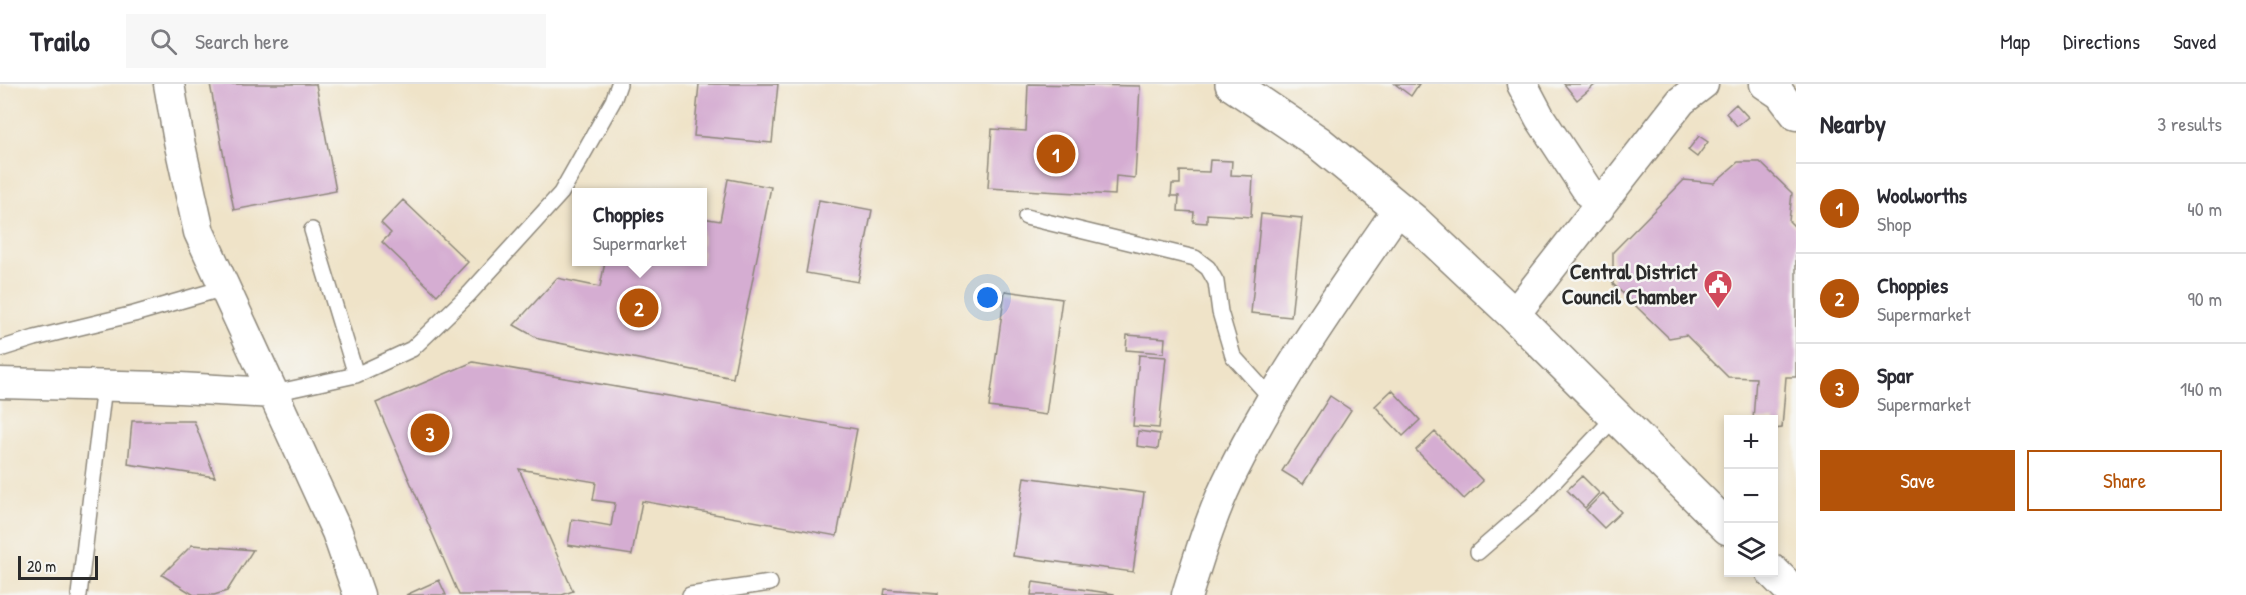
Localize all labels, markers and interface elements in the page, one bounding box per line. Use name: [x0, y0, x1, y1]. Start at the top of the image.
search box: [126, 14, 546, 68]
text: Trailo: [30, 22, 90, 60]
icon: search: [147, 25, 180, 58]
text: Search here: [195, 26, 289, 56]
text: Map: [2000, 27, 2030, 56]
text: Directions: [2063, 27, 2140, 56]
text: Saved: [2173, 27, 2216, 56]
text: Nearby: [1820, 106, 1886, 141]
text: 3 results: [2157, 110, 2222, 137]
pin: 1: [1036, 132, 1076, 176]
text: Woolworths: [1877, 180, 1967, 210]
popup: [572, 188, 707, 266]
text: 1: [1836, 195, 1843, 222]
text: 40 m: [2187, 195, 2222, 222]
text: Choppies: [593, 199, 664, 229]
text: Shop: [1877, 210, 1911, 237]
text: Supermarket: [593, 229, 686, 256]
place label: Central District Council Chamber: [1562, 256, 1698, 311]
public building icon: Central District Council Chamber: [1702, 268, 1734, 310]
text: Choppies: [1877, 270, 1948, 300]
your location: [973, 283, 1002, 312]
text: 2: [1835, 285, 1844, 312]
text: 90 m: [2188, 285, 2222, 312]
pin: 2: [620, 286, 658, 330]
text: Supermarket: [1877, 300, 1971, 327]
text: Spar: [1877, 360, 1914, 390]
text: 3: [1835, 375, 1844, 402]
text: 140 m: [2180, 375, 2222, 402]
text: Supermarket: [1877, 390, 1971, 417]
pin: 3: [410, 410, 450, 456]
map controls: [1724, 415, 1778, 577]
button: +: [1724, 415, 1778, 469]
button: Save: [1820, 450, 2015, 511]
button: Share: [2027, 450, 2222, 511]
button: −: [1724, 469, 1778, 523]
button: layers: [1724, 523, 1778, 577]
scale bar: [18, 553, 98, 580]
text: 20 m: [27, 555, 56, 577]

